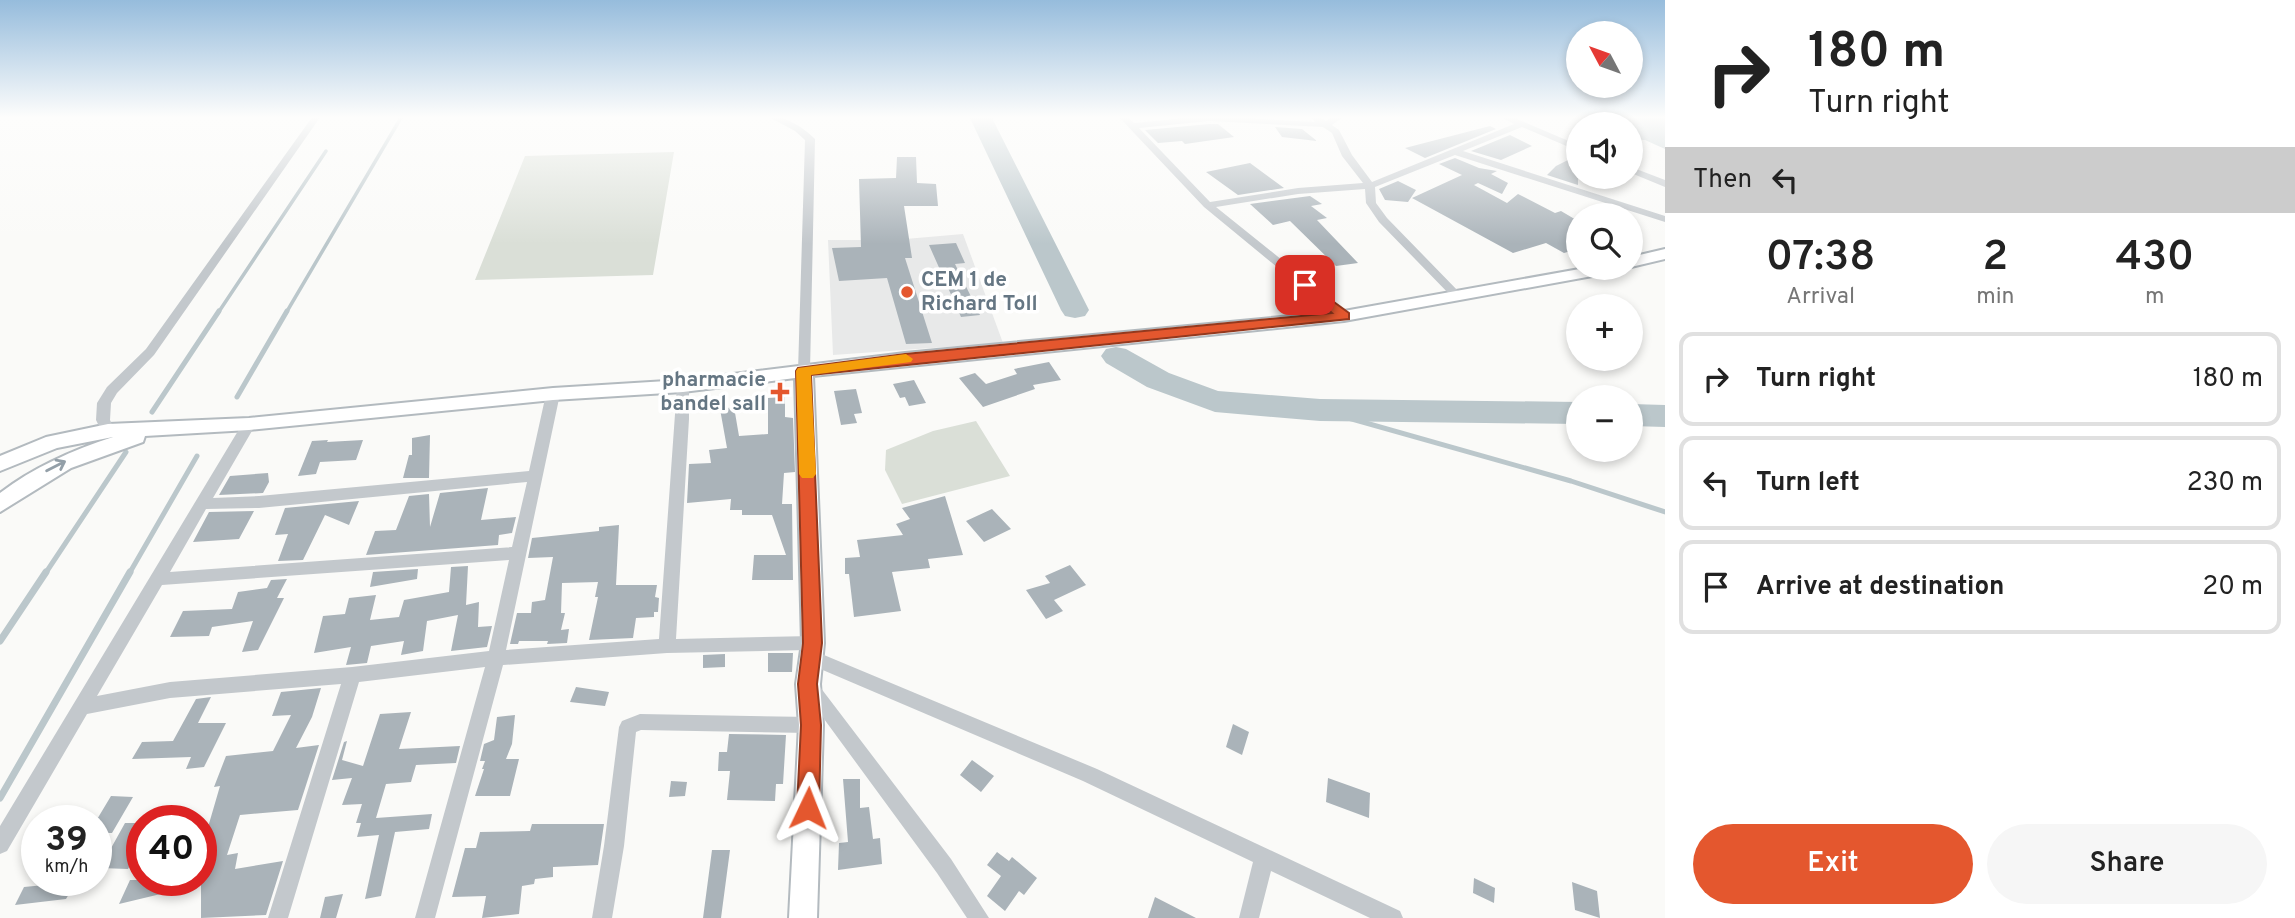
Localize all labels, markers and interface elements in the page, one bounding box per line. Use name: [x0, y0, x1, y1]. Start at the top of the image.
north arrow: [1566, 21, 1643, 98]
map controls: [1566, 21, 1643, 462]
text: 180 m: [1808, 23, 1945, 85]
icon: right: [1693, 28, 1784, 119]
text: Turn right: [1808, 84, 1950, 124]
button: sound: [1566, 112, 1643, 189]
icon: left: [1766, 161, 1804, 199]
text: Then: [1693, 164, 1752, 197]
button: search: [1566, 203, 1643, 280]
text: 07:38: [1766, 232, 1875, 285]
text: 2: [1983, 232, 2008, 285]
text: 430: [2115, 232, 2194, 285]
pin: [1275, 255, 1335, 315]
icon: arrive: [1286, 266, 1324, 304]
place label: CEM 1 de Richard Toll: [921, 267, 1038, 318]
text: Arrival: [1786, 283, 1855, 312]
text: min: [1976, 283, 2015, 312]
text: m: [2145, 283, 2164, 312]
marker: CEM 1 de Richard Toll: [899, 284, 915, 300]
button: +: [1566, 294, 1643, 371]
icon: right: [1697, 360, 1735, 398]
text: Turn right: [1756, 363, 1876, 396]
text: 180 m: [2193, 363, 2263, 396]
place label: pharmacie bandel sall: [660, 367, 766, 418]
marker: pharmacie bandel sall: [772, 384, 788, 400]
button: −: [1566, 385, 1643, 462]
one-way arrow: [45, 459, 66, 472]
icon: left: [1697, 464, 1735, 502]
text: Turn left: [1756, 467, 1860, 500]
text: 230 m: [2187, 467, 2263, 500]
icon: arrive: [1697, 568, 1735, 606]
text: Arrive at destination: [1756, 571, 2004, 604]
text: 20 m: [2202, 571, 2263, 604]
position arrow: [771, 771, 845, 845]
speed limit sign: 40: [126, 805, 217, 896]
text: 39: [45, 819, 88, 863]
button: Exit: [1693, 824, 1973, 904]
button: Share: [1987, 824, 2267, 904]
text: km/h: [45, 856, 88, 879]

